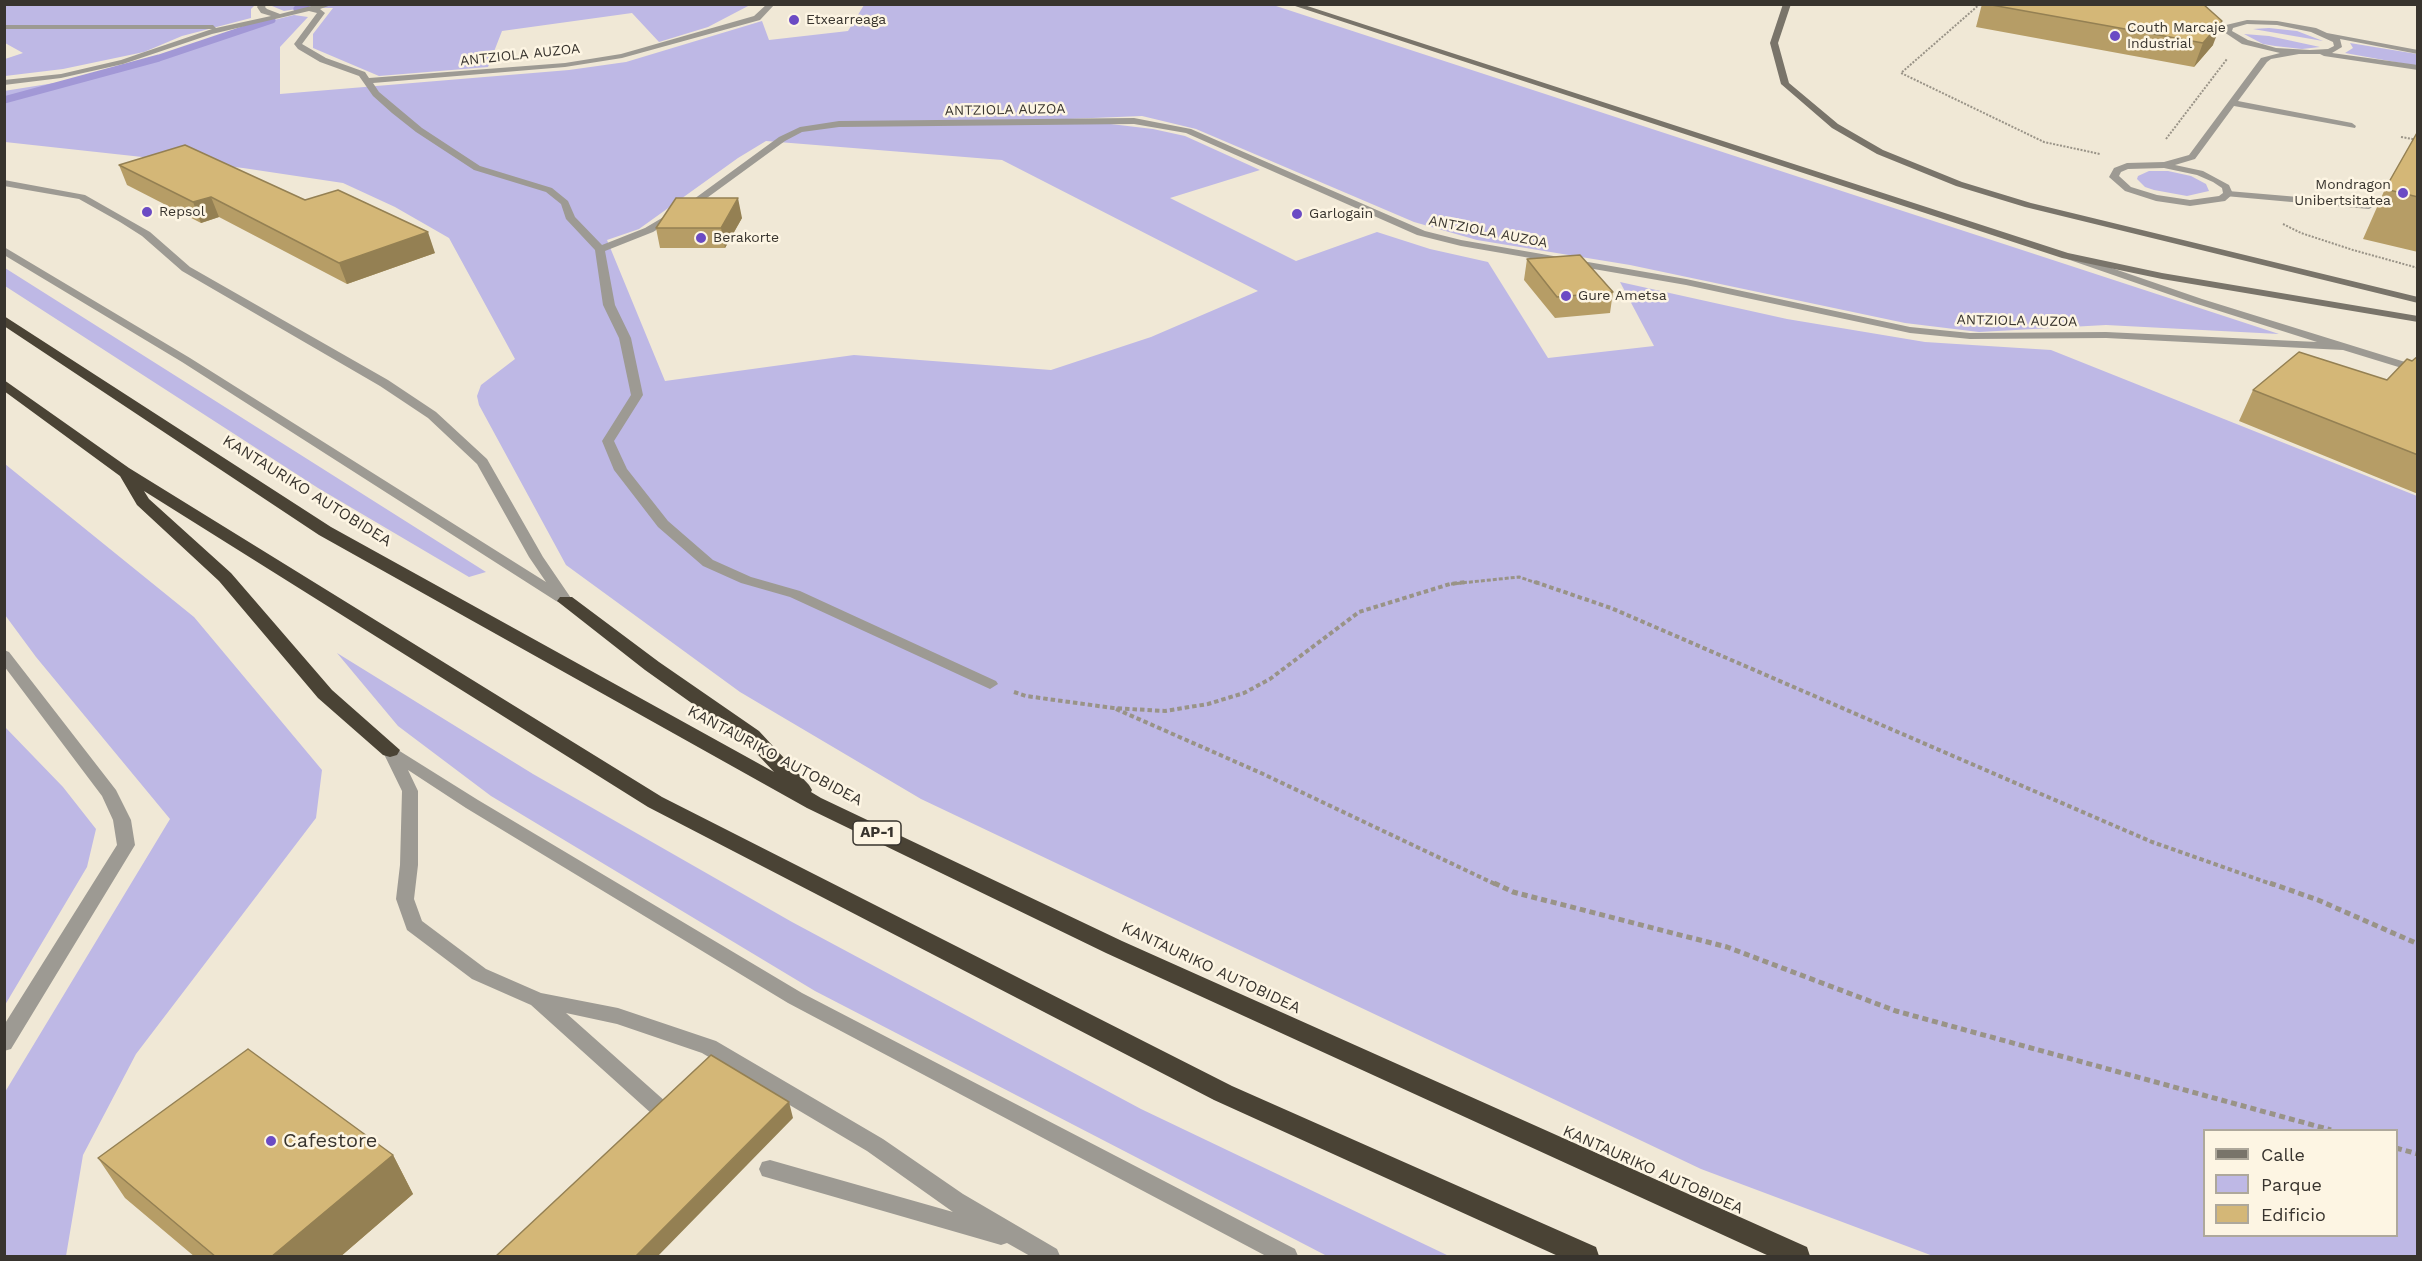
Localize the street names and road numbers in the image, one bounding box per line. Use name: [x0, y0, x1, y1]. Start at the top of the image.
street label: ANTZIOLA AUZOA: [459, 40, 581, 70]
street label: ANTZIOLA AUZOA: [945, 101, 1065, 119]
street label: ANTZIOLA AUZOA: [1427, 212, 1549, 252]
street label: ANTZIOLA AUZOA: [1957, 312, 2077, 330]
street label: KANTAURIKO AUTOBIDEA: [219, 431, 395, 551]
street label: KANTAURIKO AUTOBIDEA: [684, 702, 866, 810]
road number: AP-1: [853, 821, 901, 845]
street label: KANTAURIKO AUTOBIDEA: [1118, 918, 1304, 1018]
street label: KANTAURIKO AUTOBIDEA: [1560, 1121, 1746, 1219]

